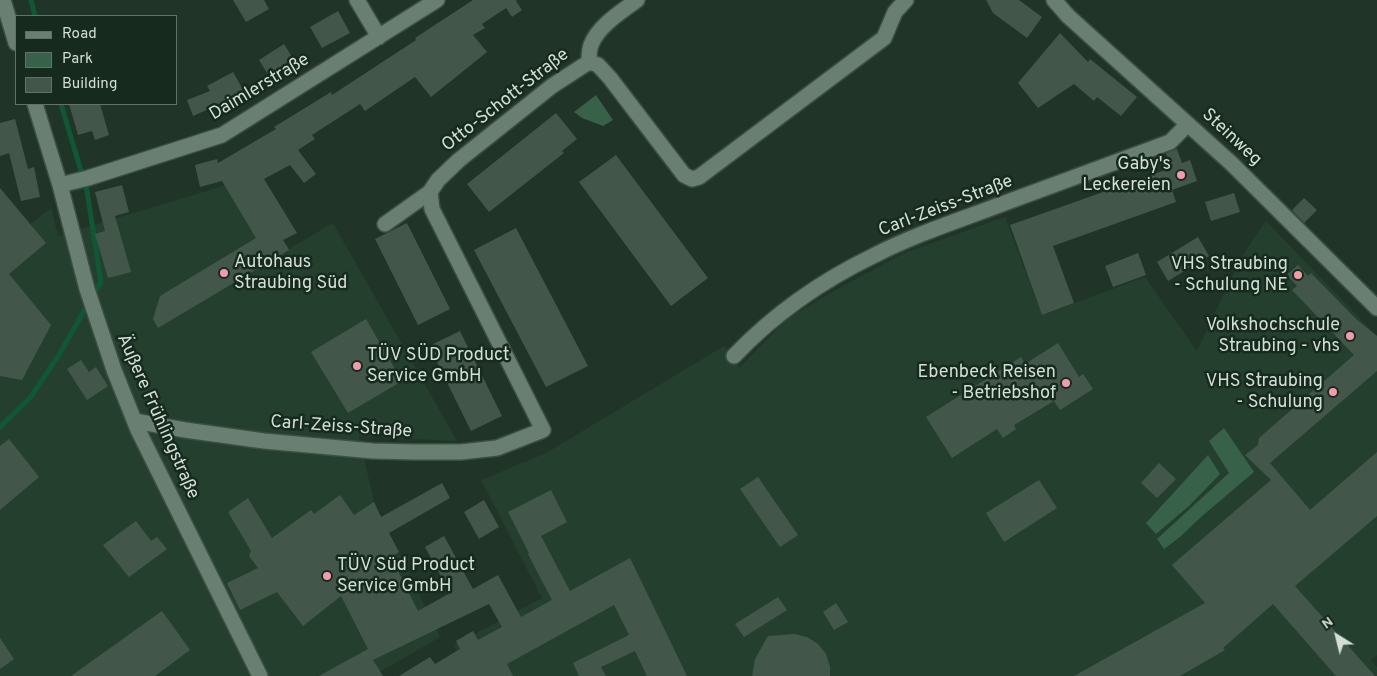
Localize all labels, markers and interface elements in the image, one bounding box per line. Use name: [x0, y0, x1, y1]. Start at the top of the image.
legend: [15, 15, 178, 105]
text: Road: [62, 25, 97, 44]
street label: Otto-Schott-Straße: [438, 45, 574, 157]
text: Park: [62, 50, 93, 69]
street label: Daimlerstraße: [206, 50, 314, 126]
text: Building: [62, 75, 117, 94]
street label: Steinweg: [1196, 105, 1266, 171]
place label: Gaby's Leckereien: [1082, 154, 1171, 196]
marker: Gaby's Leckereien: [1175, 169, 1187, 181]
street label: Carl-Zeiss-Straße: [876, 171, 1016, 243]
place label: Autohaus Straubing Süd: [234, 252, 347, 294]
place label: VHS Straubing - Schulung NE: [1171, 254, 1288, 296]
marker: Autohaus Straubing Süd: [218, 267, 230, 279]
marker: VHS Straubing - Schulung NE: [1292, 269, 1304, 281]
place label: Volkshochschule Straubing - vhs: [1206, 315, 1340, 358]
marker: Volkshochschule Straubing - vhs: [1344, 330, 1356, 342]
street label: Äußere Frühlingstraße: [111, 331, 203, 503]
place label: TÜV SÜD Product Service GmbH: [367, 345, 510, 388]
marker: TÜV SÜD Product Service GmbH: [351, 360, 363, 372]
place label: Ebenbeck Reisen - Betriebshof: [918, 362, 1056, 404]
place label: VHS Straubing - Schulung: [1206, 371, 1323, 414]
marker: Ebenbeck Reisen - Betriebshof: [1060, 377, 1072, 389]
marker: VHS Straubing - Schulung: [1327, 386, 1339, 398]
street label: Carl-Zeiss-Straße: [269, 412, 413, 444]
place label: TÜV Süd Product Service GmbH: [337, 555, 475, 598]
marker: TÜV Süd Product Service GmbH: [321, 570, 333, 582]
north arrow: [1312, 611, 1362, 661]
text: N: [1319, 614, 1337, 633]

